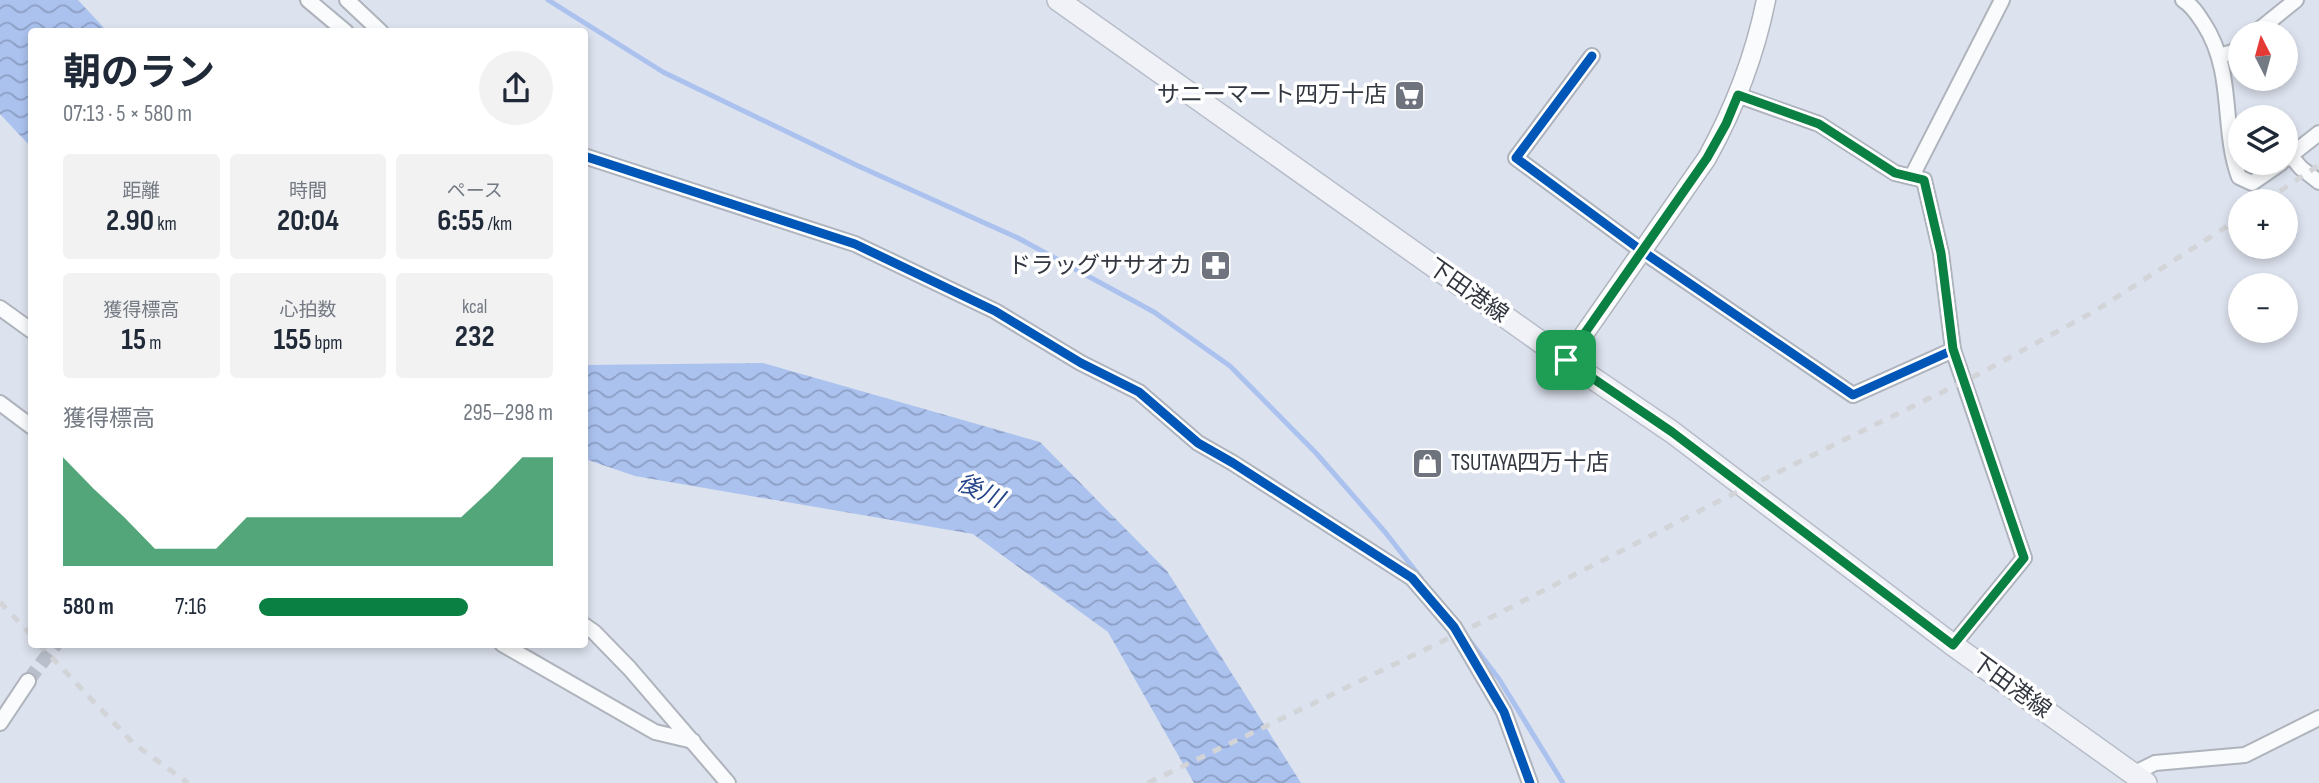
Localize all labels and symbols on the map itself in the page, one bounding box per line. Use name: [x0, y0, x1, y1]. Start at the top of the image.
north arrow: [2228, 21, 2298, 91]
supermarket icon: サニーマート四万十店: [1393, 78, 1427, 112]
place label: サニーマート四万十店: [1157, 81, 1387, 109]
pharmacy icon: ドラッグササオカ: [1198, 249, 1232, 283]
place label: ドラッグササオカ: [1008, 252, 1192, 280]
street label: 下田港線: [1422, 253, 1514, 329]
pin: [1536, 330, 1596, 390]
shop icon: TSUTAYA四万十店: [1411, 446, 1445, 480]
place label: TSUTAYA四万十店: [1451, 449, 1609, 477]
water label: 後川: [952, 468, 1011, 516]
street label: 下田港線: [1966, 648, 2056, 724]

